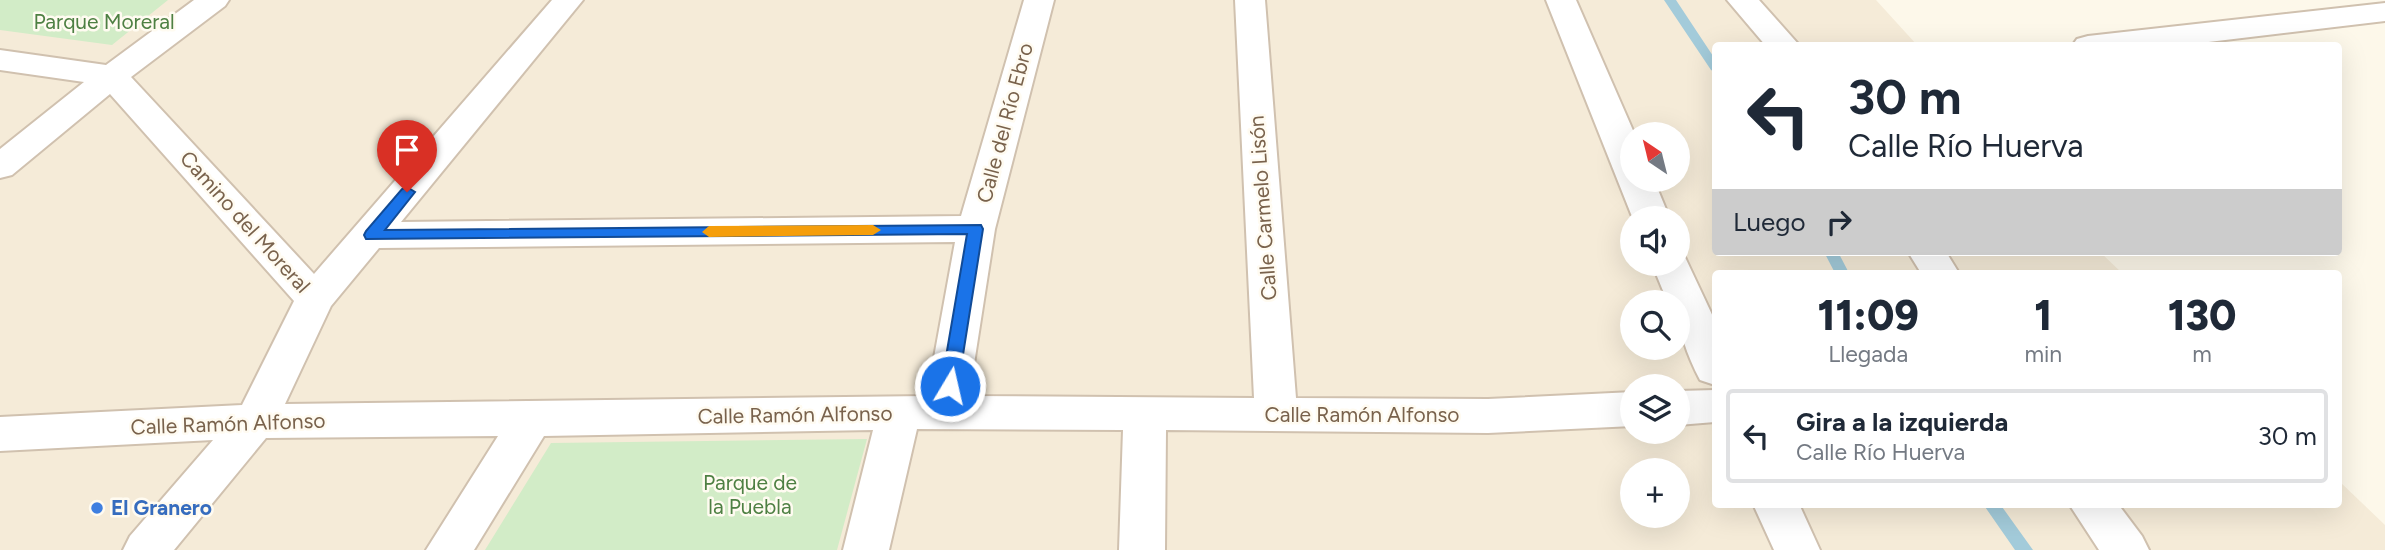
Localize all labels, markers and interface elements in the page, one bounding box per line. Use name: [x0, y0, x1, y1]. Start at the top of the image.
park label: Parque Moreral: [33, 9, 175, 34]
street label: Calle del Río Ebro: [971, 40, 1038, 206]
text: 30 m: [1848, 67, 1961, 126]
icon: left: [1733, 70, 1824, 161]
street label: Calle Carmelo Lisón: [1244, 115, 1281, 301]
pin: [377, 120, 437, 192]
north arrow: [1620, 122, 1690, 192]
map controls: [1620, 122, 1690, 528]
text: Calle Río Huerva: [1848, 127, 2084, 165]
icon: arrive: [388, 131, 426, 169]
street label: Camino del Moreral: [175, 146, 316, 298]
icon: right: [1820, 203, 1858, 241]
button: sound: [1620, 206, 1690, 276]
text: Luego: [1733, 206, 1806, 238]
button: search: [1620, 290, 1690, 360]
text: 11:09: [1818, 290, 1919, 341]
text: 1: [2034, 290, 2052, 341]
text: 130: [2168, 290, 2236, 341]
text: Llegada: [1828, 340, 1908, 368]
text: min: [2024, 340, 2062, 368]
text: m: [2192, 340, 2212, 368]
position arrow: [913, 349, 987, 423]
button: layers: [1620, 374, 1690, 444]
street label: Calle Ramón Alfonso: [697, 400, 893, 429]
street label: Calle Ramón Alfonso: [1265, 402, 1459, 427]
text: Gira a la izquierda: [1796, 406, 2008, 438]
street label: Calle Ramón Alfonso: [130, 408, 326, 439]
icon: left: [1737, 417, 1775, 455]
text: 30 m: [2258, 420, 2317, 452]
text: Calle Río Huerva: [1796, 438, 1965, 466]
button: +: [1620, 458, 1690, 528]
park label: Parque de la Puebla: [703, 470, 797, 519]
place label: El Granero: [111, 495, 212, 520]
marker: El Granero: [89, 500, 105, 516]

